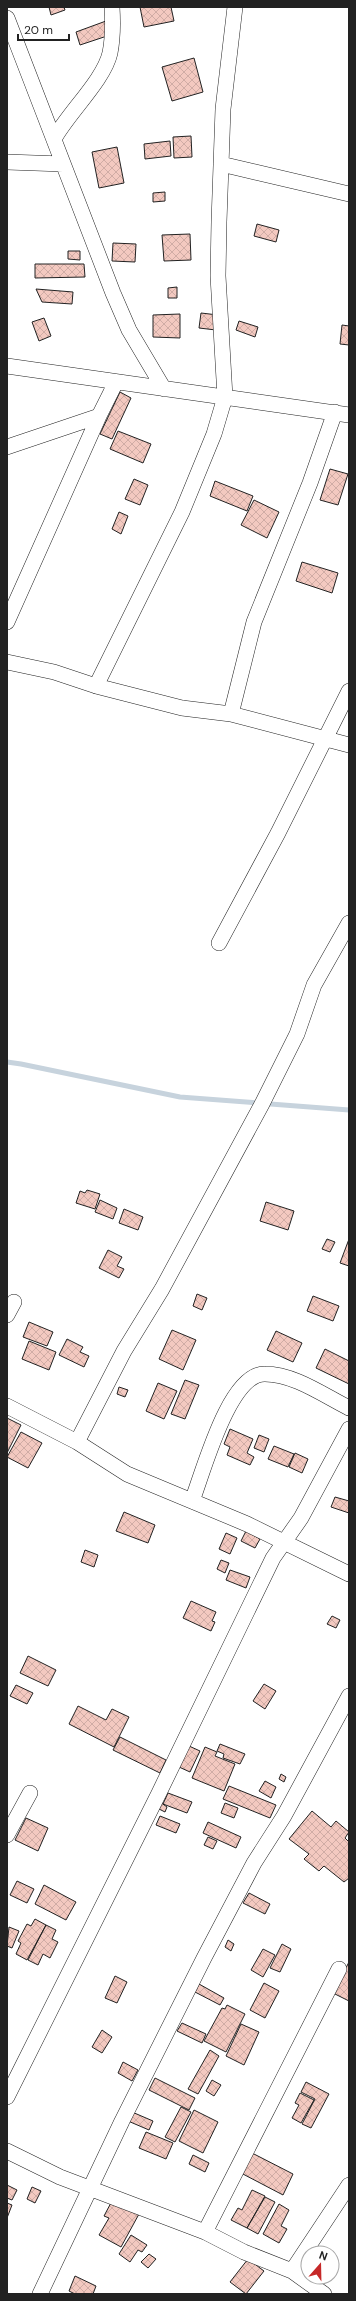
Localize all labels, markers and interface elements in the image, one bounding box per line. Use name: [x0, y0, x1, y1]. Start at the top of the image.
scale bar: [18, 16, 69, 42]
text: 20 m: [24, 22, 53, 38]
north arrow: [300, 2245, 340, 2285]
text: N: [317, 2248, 330, 2264]

